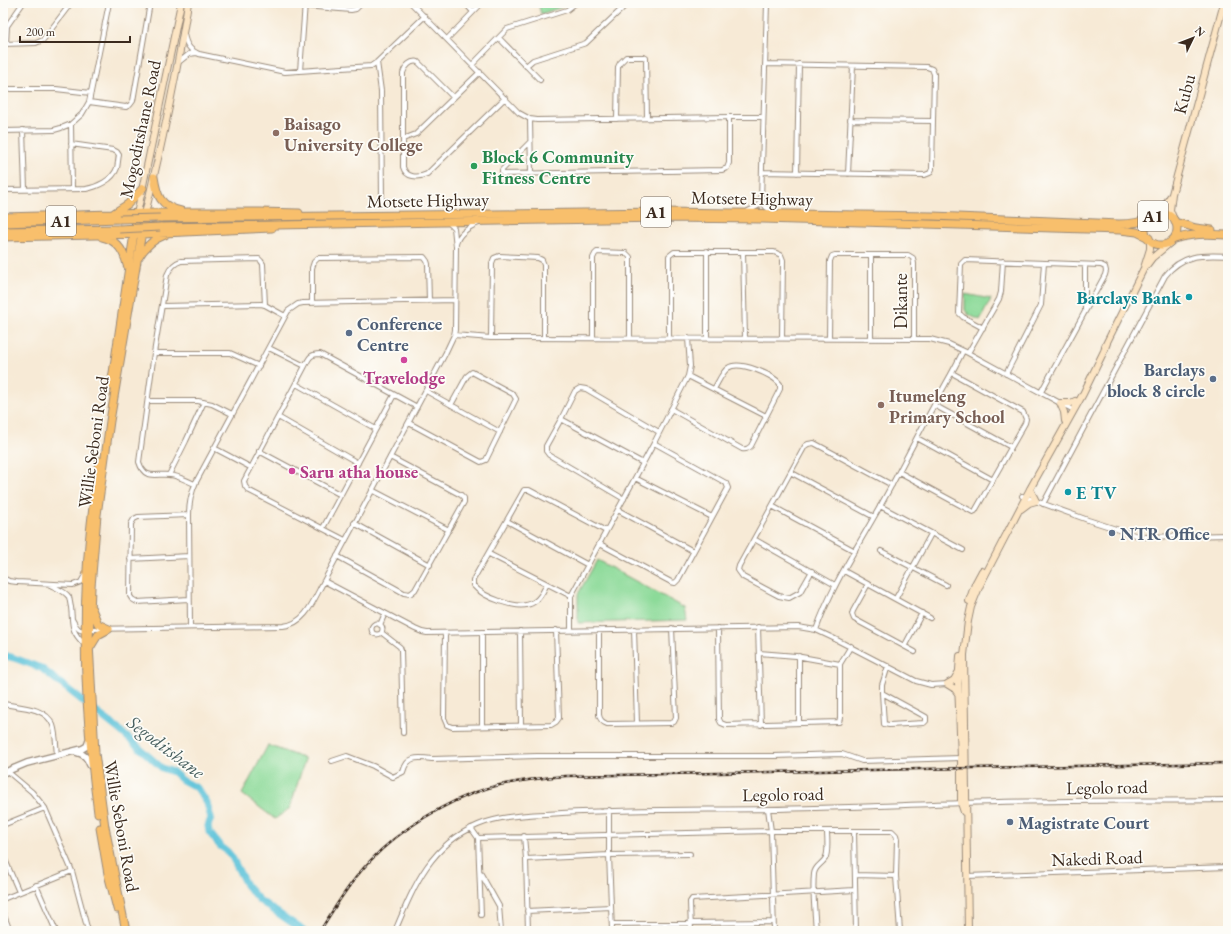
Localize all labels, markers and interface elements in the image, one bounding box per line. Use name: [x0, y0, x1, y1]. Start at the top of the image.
scale bar: [20, 18, 130, 44]
north arrow: [1173, 18, 1213, 58]
text: N: [1192, 23, 1209, 39]
text: 200 m: [26, 24, 56, 40]
street label: Mogoditshane Road: [114, 57, 166, 200]
street label: Kubu: [1168, 71, 1200, 117]
place label: Baisago University College: [284, 112, 423, 156]
marker: Baisago University College: [271, 128, 281, 138]
place label: Block 6 Community Fitness Centre: [482, 145, 634, 189]
marker: Block 6 Community Fitness Centre: [469, 161, 479, 171]
street label: Motsete Highway: [691, 185, 813, 211]
street label: Motsete Highway: [367, 187, 489, 213]
road number: A1: [641, 197, 671, 227]
road number: A1: [1138, 201, 1168, 231]
road number: A1: [46, 206, 76, 236]
street label: Dikante: [889, 273, 912, 329]
place label: Barclays Bank: [1076, 286, 1182, 309]
marker: Barclays Bank: [1184, 292, 1194, 302]
place label: Conference Centre: [357, 312, 443, 356]
marker: Conference Centre: [344, 328, 354, 338]
marker: Travelodge: [399, 355, 409, 365]
place label: Barclays block 8 circle: [1107, 358, 1205, 402]
place label: Travelodge: [363, 366, 446, 389]
street label: Willie Seboni Road: [72, 374, 114, 509]
marker: Barclays block 8 circle: [1208, 374, 1218, 384]
place label: Itumeleng Primary School: [889, 384, 1005, 428]
marker: Itumeleng Primary School: [876, 400, 886, 410]
place label: Saru atha house: [300, 460, 419, 483]
marker: Saru atha house: [287, 466, 297, 476]
place label: E TV: [1076, 481, 1117, 504]
marker: E TV: [1063, 487, 1073, 497]
place label: NTR Office: [1120, 522, 1210, 545]
marker: NTR Office: [1107, 528, 1117, 538]
water label: Segoditshane: [121, 709, 210, 785]
street label: Willie Seboni Road: [99, 759, 145, 894]
street label: Legolo road: [1066, 775, 1149, 799]
street label: Legolo road: [742, 782, 825, 806]
place label: Magistrate Court: [1018, 811, 1150, 834]
marker: Magistrate Court: [1005, 817, 1015, 827]
street label: Nakedi Road: [1051, 845, 1144, 871]

